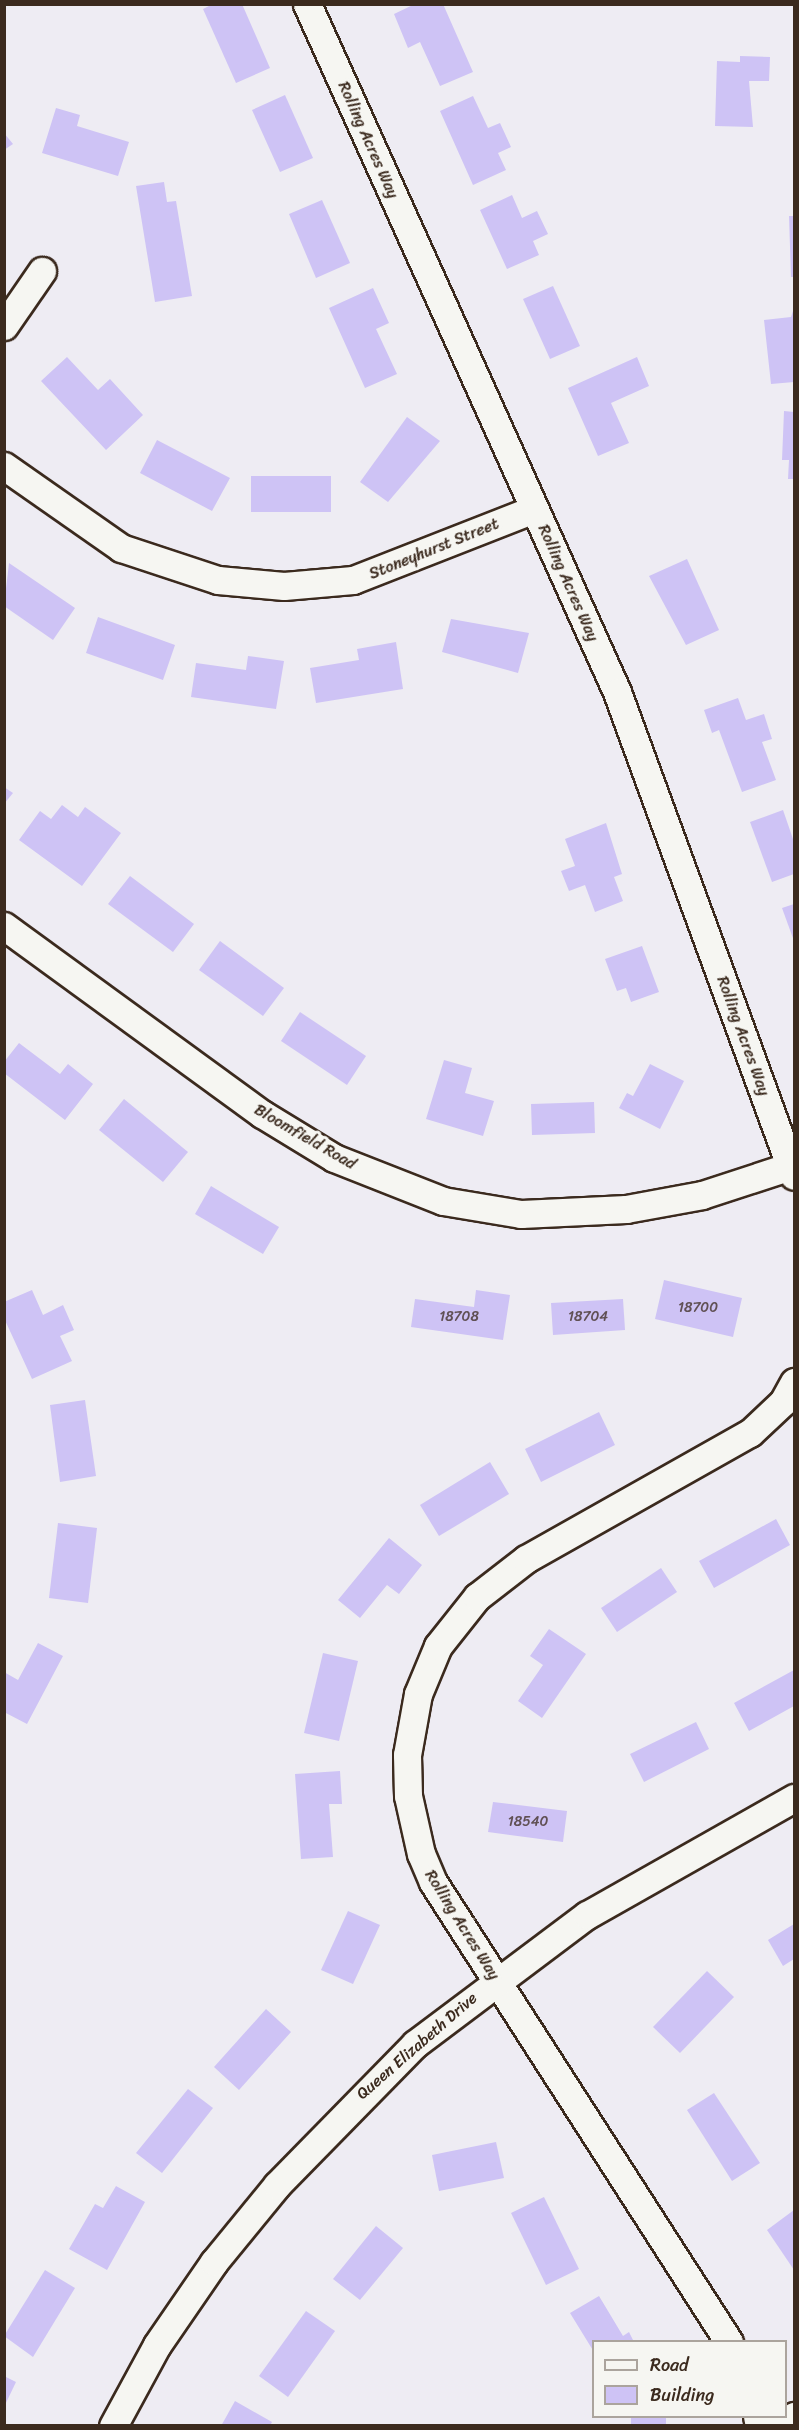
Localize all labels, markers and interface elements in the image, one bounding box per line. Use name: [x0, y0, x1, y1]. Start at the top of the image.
street label: Rolling Acres Way: [334, 79, 402, 201]
street label: Stoneyhurst Street: [366, 514, 502, 584]
street label: Rolling Acres Way: [534, 522, 602, 644]
street label: Rolling Acres Way: [713, 974, 773, 1098]
street label: Bloomfield Road: [251, 1100, 359, 1174]
house number: 18700: [678, 1300, 718, 1316]
house number: 18708: [439, 1309, 479, 1325]
house number: 18704: [568, 1309, 608, 1325]
house number: 18540: [508, 1814, 548, 1830]
street label: Rolling Acres Way: [421, 1867, 503, 1983]
street label: Queen Elizabeth Drive: [353, 1989, 481, 2103]
legend: [592, 2340, 787, 2418]
text: Road: [650, 2349, 689, 2381]
text: Building: [650, 2379, 714, 2411]

